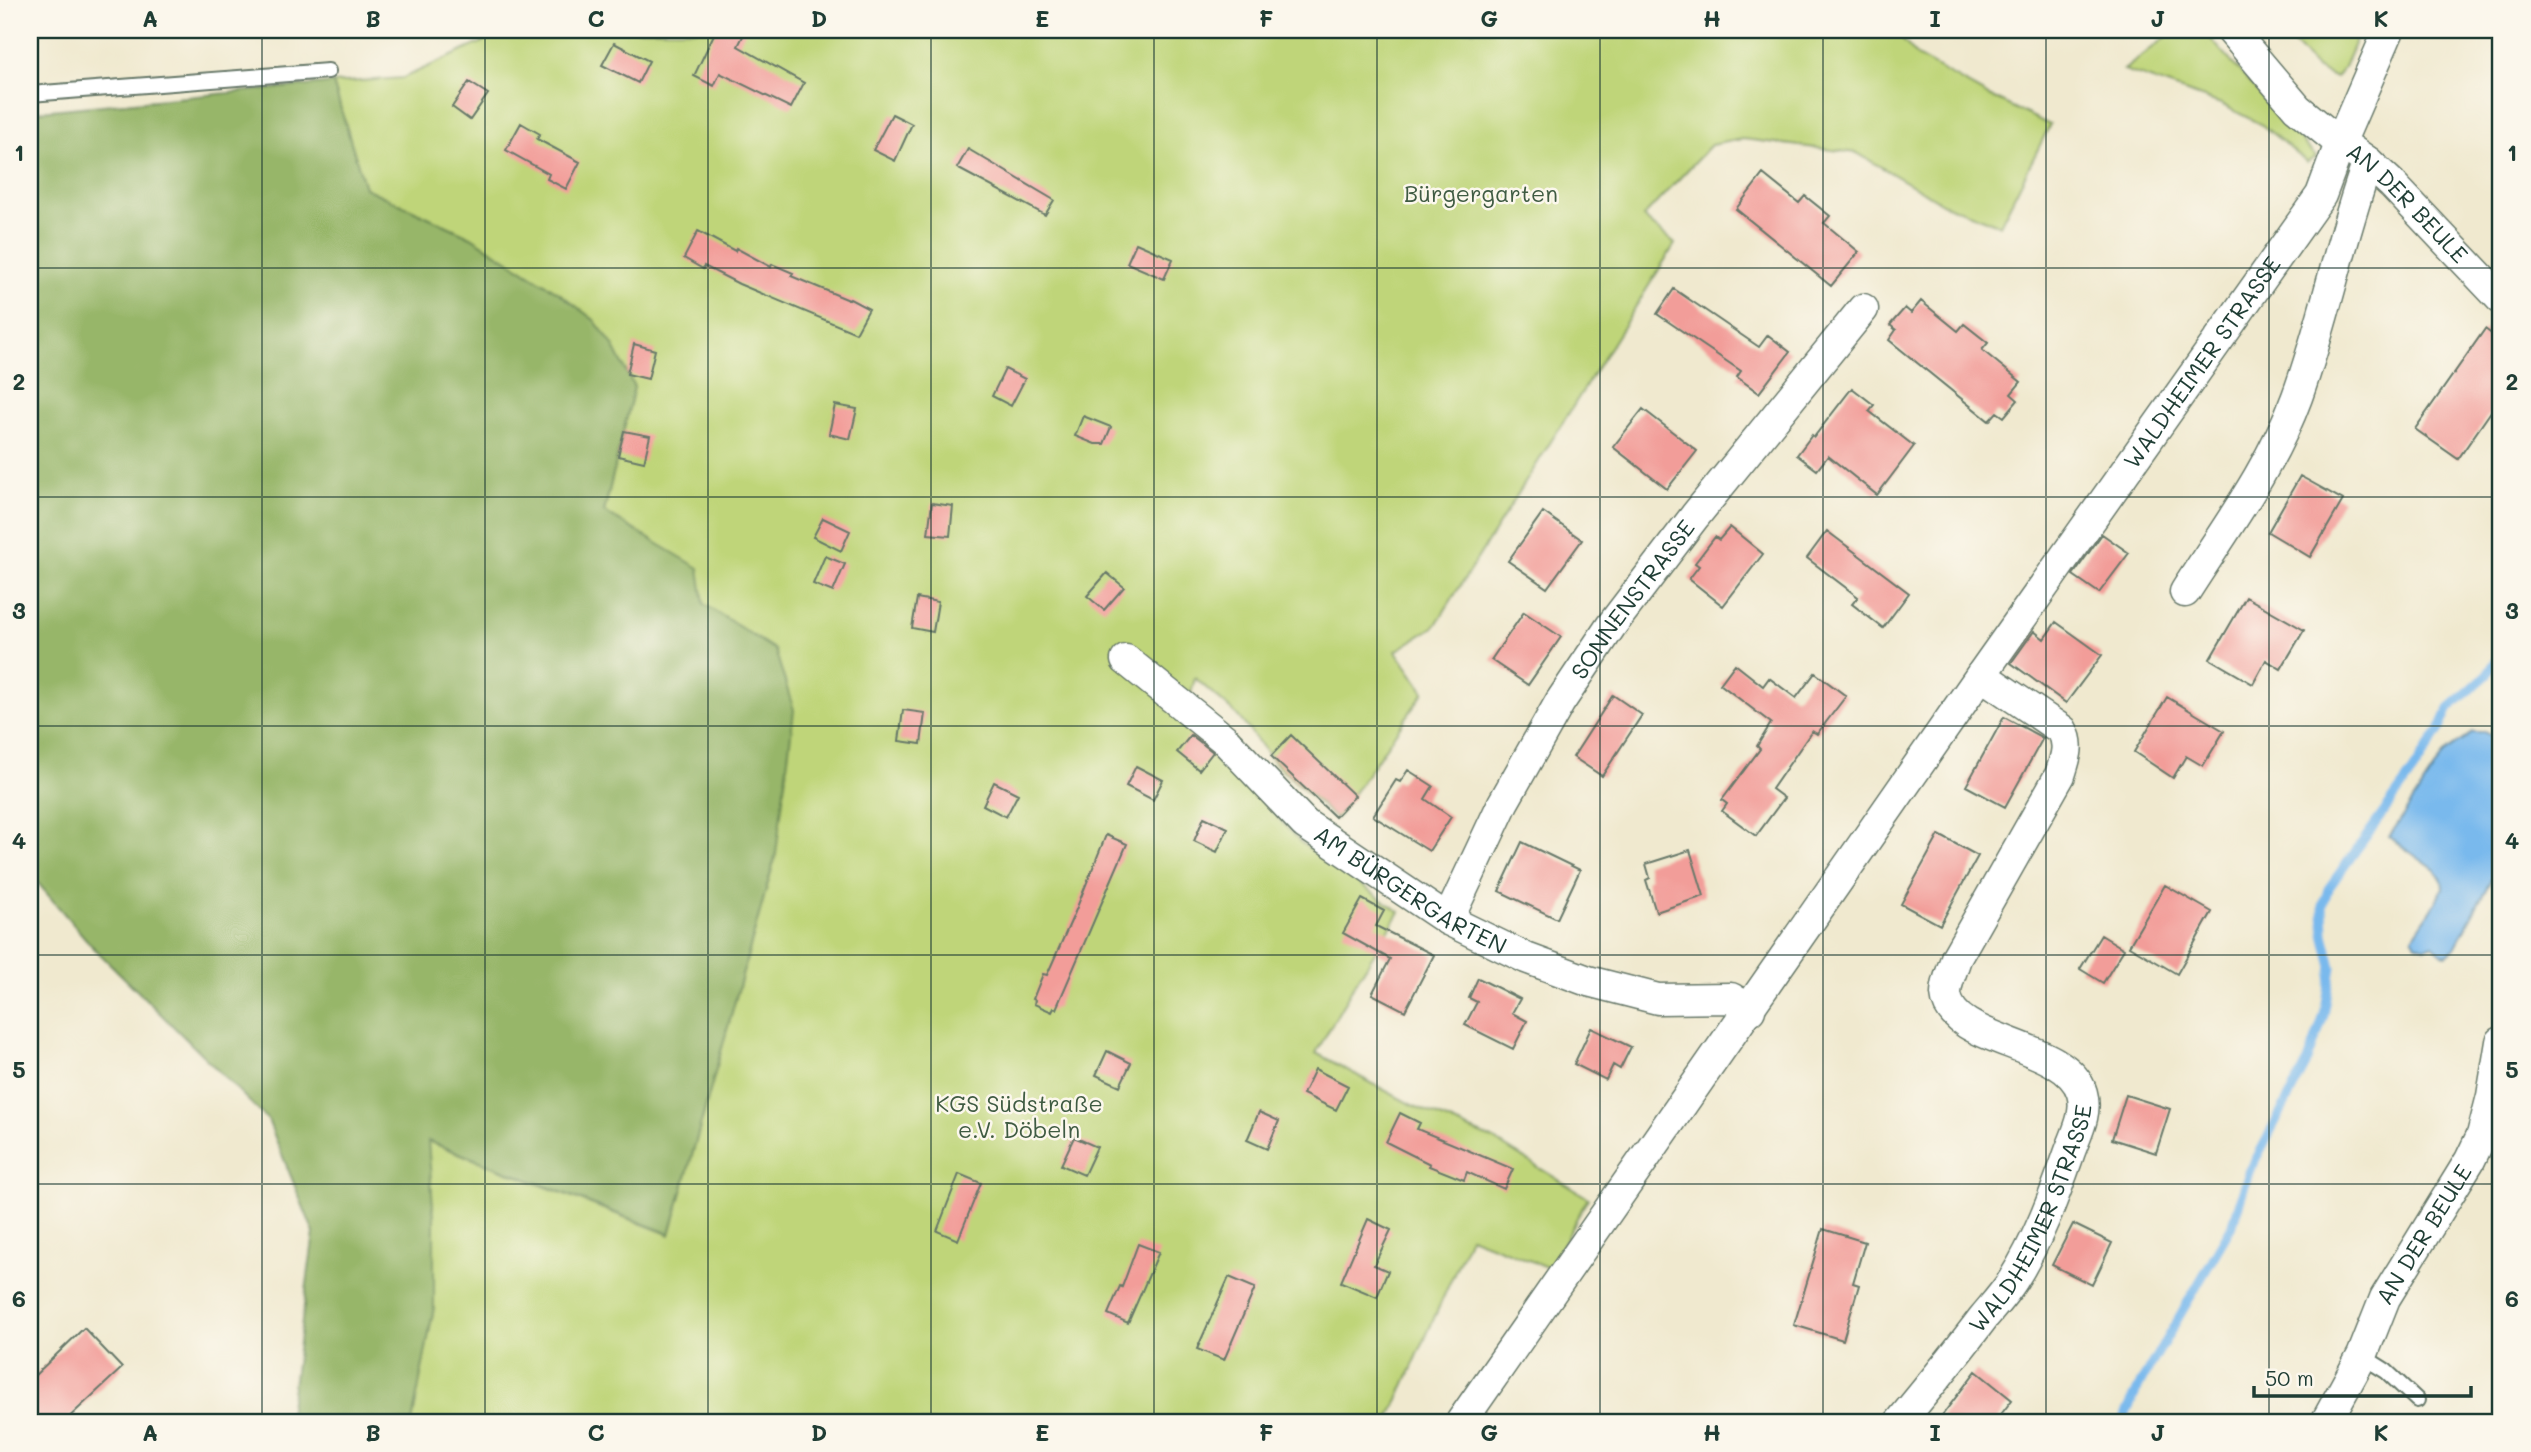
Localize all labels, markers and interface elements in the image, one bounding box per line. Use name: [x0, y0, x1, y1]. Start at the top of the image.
text: A: [142, 3, 158, 33]
text: B: [365, 3, 381, 33]
text: C: [587, 3, 605, 33]
text: D: [811, 3, 827, 33]
text: E: [1035, 3, 1049, 33]
text: F: [1259, 3, 1273, 33]
text: G: [1480, 3, 1498, 33]
text: H: [1703, 3, 1721, 33]
text: I: [1929, 3, 1941, 33]
text: J: [2150, 3, 2166, 33]
text: K: [2373, 3, 2389, 33]
street label: AN DER BEULE: [2341, 136, 2475, 269]
text: 1: [14, 137, 24, 167]
text: 1: [2507, 137, 2517, 167]
park label: Bürgergarten: [1404, 178, 1558, 208]
street label: WALDHEIMER STRASSE: [2116, 250, 2287, 474]
text: 2: [13, 366, 25, 396]
text: 2: [2506, 366, 2518, 396]
street label: SONNENSTRASSE: [1564, 513, 1701, 685]
text: 3: [12, 595, 26, 625]
text: 3: [2505, 595, 2519, 625]
street label: AM BÜRGERGARTEN: [1309, 818, 1512, 960]
text: 4: [12, 825, 26, 855]
text: 4: [2505, 825, 2519, 855]
text: 5: [12, 1054, 26, 1084]
text: 5: [2505, 1054, 2519, 1084]
park label: KGS Südstraße e.V. Döbeln: [935, 1088, 1103, 1144]
street label: WALDHEIMER STRASSE: [1961, 1103, 2098, 1338]
street label: AN DER BEULE: [2369, 1158, 2478, 1310]
text: 6: [12, 1283, 26, 1313]
text: 6: [2505, 1283, 2519, 1313]
scale bar: [2254, 1354, 2472, 1398]
text: 50 m: [2265, 1364, 2314, 1391]
text: A: [142, 1417, 158, 1447]
text: B: [365, 1417, 381, 1447]
text: C: [587, 1417, 605, 1447]
text: D: [811, 1417, 827, 1447]
text: E: [1035, 1417, 1049, 1447]
text: F: [1259, 1417, 1273, 1447]
text: G: [1480, 1417, 1498, 1447]
text: H: [1703, 1417, 1721, 1447]
text: I: [1929, 1417, 1941, 1447]
text: J: [2150, 1417, 2166, 1447]
text: K: [2373, 1417, 2389, 1447]

